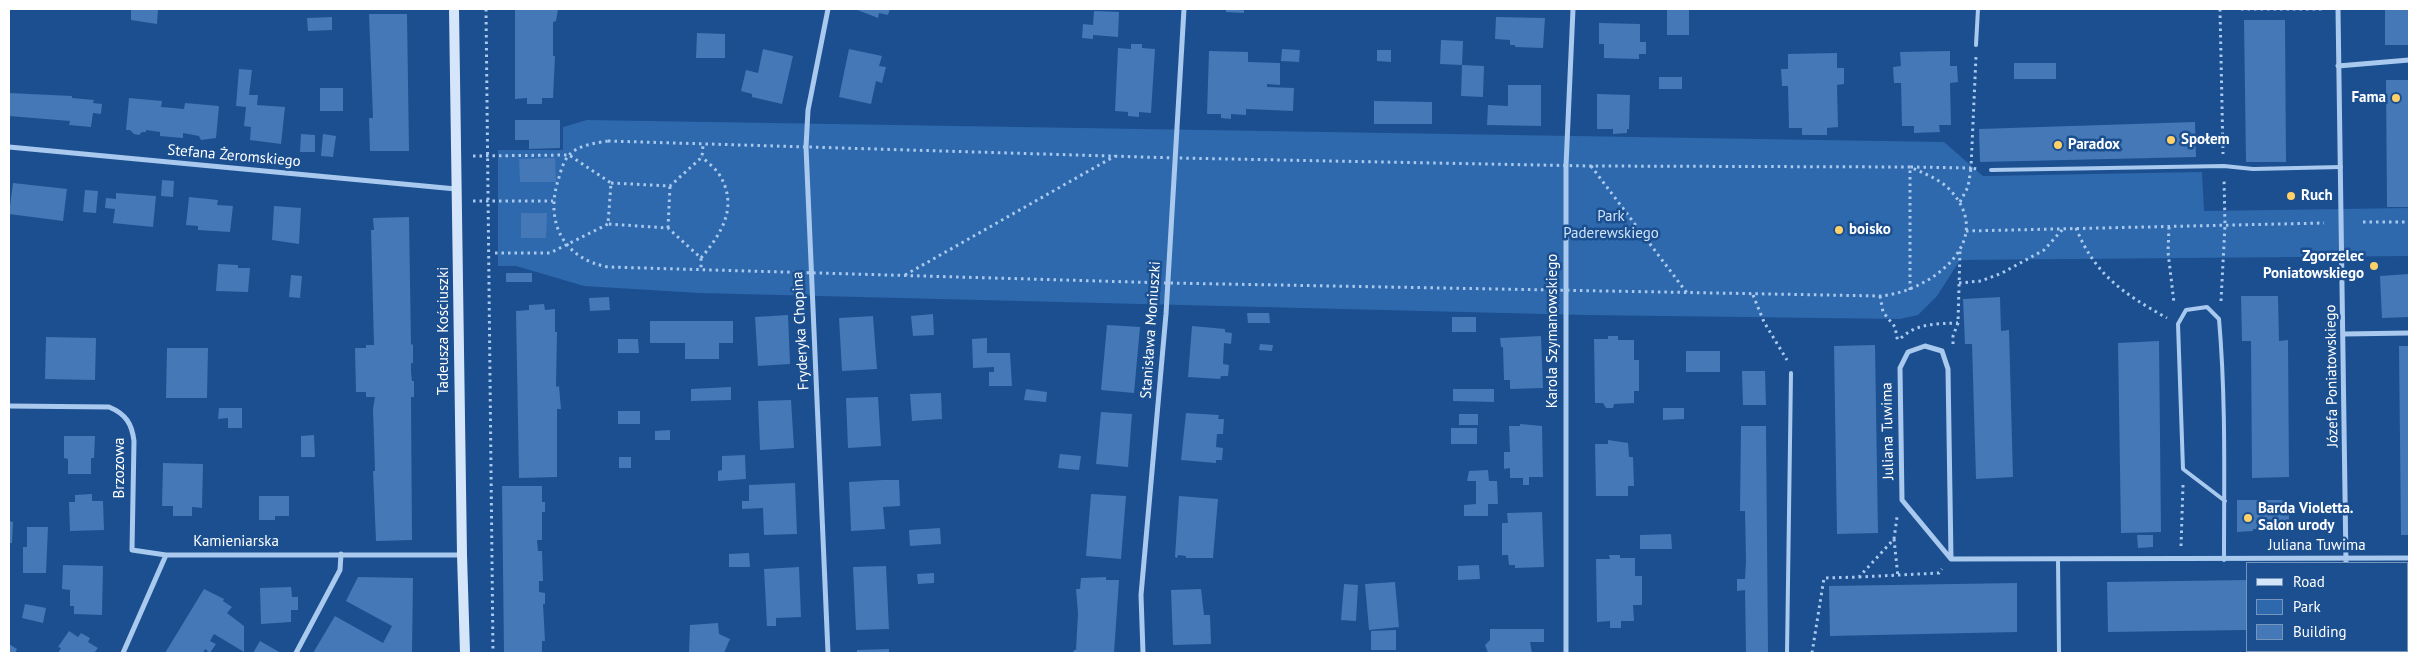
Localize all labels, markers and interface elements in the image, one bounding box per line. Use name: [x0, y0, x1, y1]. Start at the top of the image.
place label: Fama: [2351, 89, 2386, 107]
marker: Fama: [2390, 92, 2402, 104]
place label: Społem: [2181, 131, 2230, 149]
marker: Społem: [2165, 134, 2177, 146]
place label: Paradox: [2068, 136, 2120, 154]
marker: Paradox: [2052, 139, 2064, 151]
street label: Stefana Żeromskiego: [167, 141, 301, 171]
place label: Ruch: [2301, 187, 2333, 205]
marker: Ruch: [2285, 190, 2297, 202]
park label: Park Paderewskiego: [1563, 208, 1659, 243]
place label: boisko: [1849, 221, 1891, 239]
marker: boisko: [1833, 224, 1845, 236]
place label: Zgorzelec Poniatowskiego: [2263, 248, 2364, 283]
street label: Karola Szymanowskiego: [1544, 254, 1562, 408]
marker: Zgorzelec Poniatowskiego: [2368, 260, 2380, 272]
street label: Stanisława Moniuszki: [1137, 261, 1165, 399]
street label: Tadeusza Kościuszki: [435, 267, 453, 395]
street label: Fryderyka Chopina: [789, 271, 813, 391]
street label: Józefa Poniatowskiego: [2322, 304, 2342, 448]
street label: Juliana Tuwima: [1878, 382, 1898, 480]
street label: Brzozowa: [111, 438, 129, 498]
place label: Barda Violetta. Salon urody: [2258, 500, 2354, 535]
marker: Barda Violetta. Salon urody: [2242, 512, 2254, 524]
street label: Kamieniarska: [193, 533, 279, 551]
street label: Juliana Tuwima: [2268, 537, 2366, 555]
legend: [2246, 562, 2408, 652]
text: Road: [2293, 572, 2325, 591]
text: Park: [2293, 597, 2321, 616]
text: Building: [2293, 622, 2347, 641]

